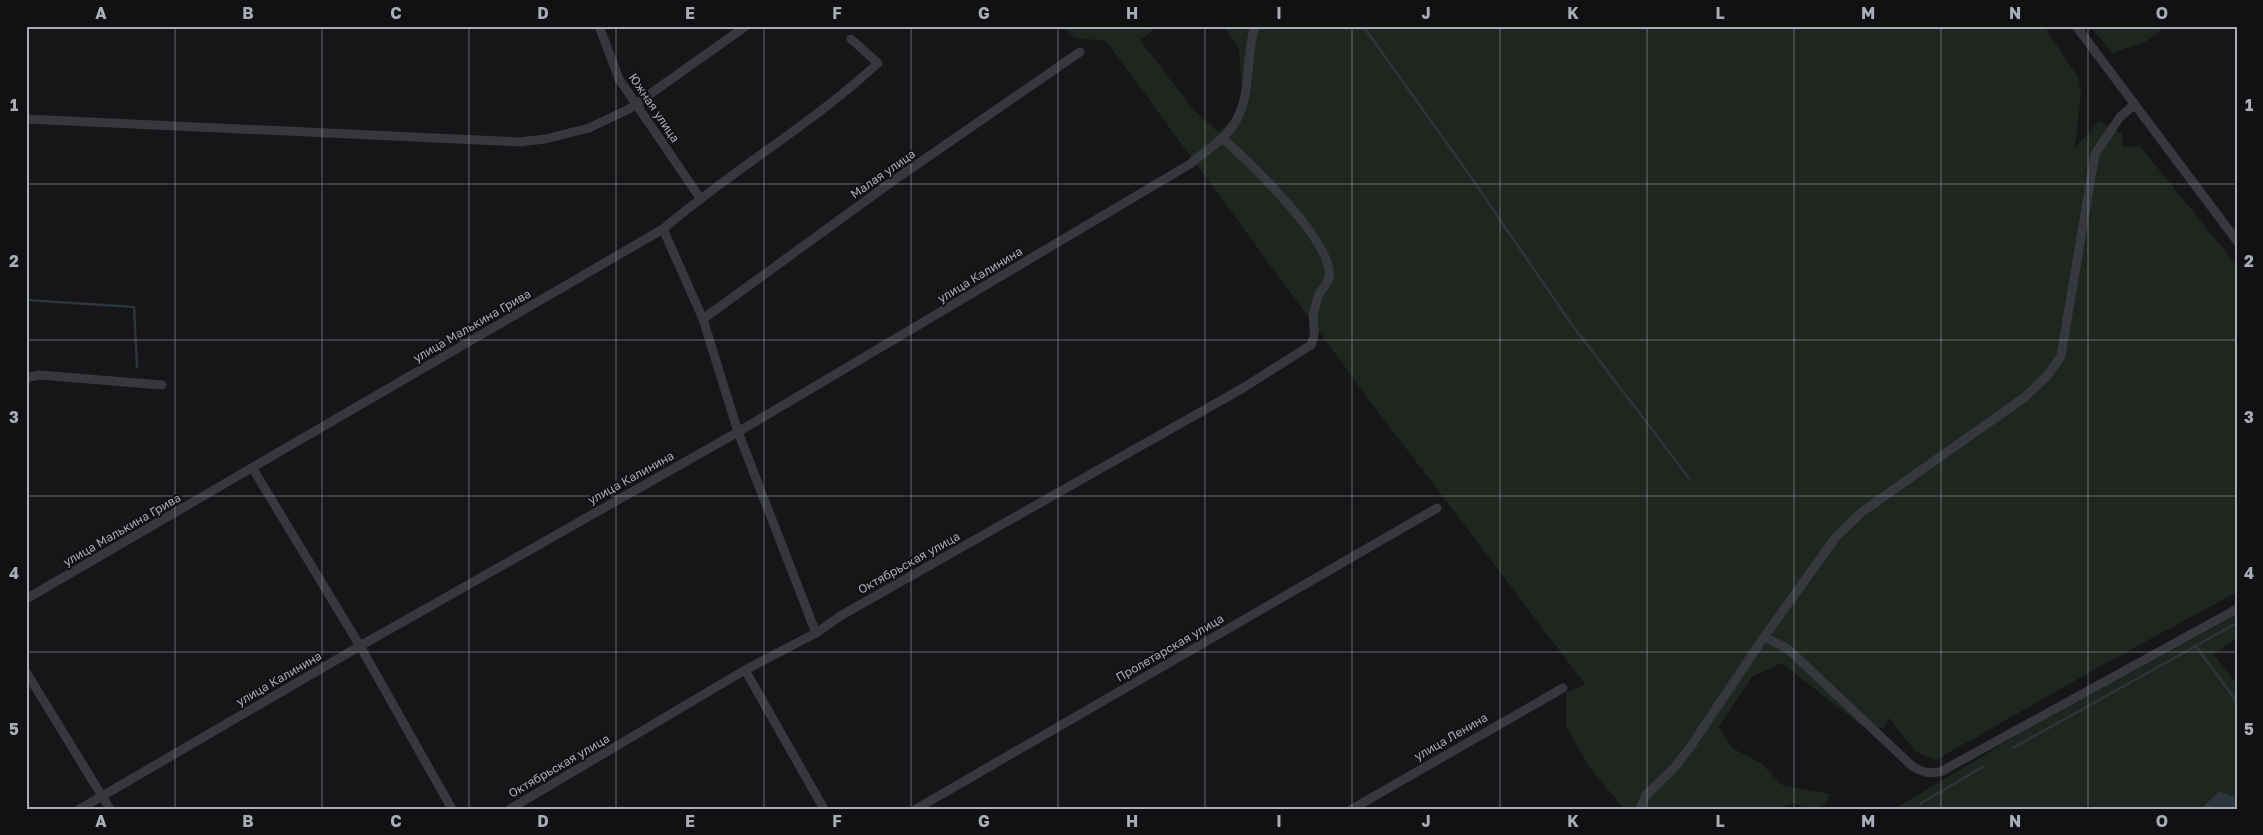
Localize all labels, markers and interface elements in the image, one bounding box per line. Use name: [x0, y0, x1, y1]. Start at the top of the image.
text: A: [95, 3, 107, 23]
text: B: [242, 3, 254, 23]
text: C: [390, 3, 402, 23]
text: D: [537, 3, 549, 23]
text: E: [685, 3, 695, 23]
text: F: [832, 3, 842, 23]
text: G: [978, 3, 990, 23]
text: H: [1126, 3, 1138, 23]
text: I: [1276, 3, 1282, 23]
text: J: [1421, 3, 1431, 23]
text: K: [1567, 3, 1579, 23]
text: L: [1715, 3, 1725, 23]
text: M: [1861, 3, 1875, 23]
text: N: [2009, 3, 2021, 23]
text: O: [2156, 3, 2168, 23]
street label: Южная улица: [626, 70, 683, 145]
text: 1: [10, 95, 18, 115]
text: 1: [2245, 95, 2253, 115]
street label: Малая улица: [847, 146, 918, 202]
street label: улица Калинина: [935, 243, 1025, 306]
text: 2: [9, 251, 19, 271]
text: 2: [2244, 251, 2254, 271]
street label: улица Малькина Грива: [410, 286, 533, 365]
text: 3: [9, 407, 19, 427]
text: 3: [2244, 407, 2254, 427]
street label: улица Калинина: [585, 448, 677, 507]
street label: улица Малькина Грива: [60, 490, 183, 569]
street label: Октябрьская улица: [855, 528, 962, 597]
text: 4: [9, 563, 19, 583]
text: 4: [2244, 563, 2254, 583]
street label: Пролетарская улица: [1113, 611, 1226, 685]
street label: улица Калинина: [233, 648, 324, 709]
street label: улица Ленина: [1411, 709, 1490, 764]
text: 5: [9, 719, 19, 739]
text: 5: [2244, 719, 2254, 739]
street label: Октябрьская улица: [505, 730, 612, 801]
text: A: [95, 811, 107, 831]
text: B: [242, 811, 254, 831]
text: C: [390, 811, 402, 831]
text: D: [537, 811, 549, 831]
text: E: [685, 811, 695, 831]
text: F: [832, 811, 842, 831]
text: G: [978, 811, 990, 831]
text: H: [1126, 811, 1138, 831]
text: I: [1276, 811, 1282, 831]
text: J: [1421, 811, 1431, 831]
text: K: [1567, 811, 1579, 831]
text: L: [1715, 811, 1725, 831]
text: M: [1861, 811, 1875, 831]
text: N: [2009, 811, 2021, 831]
text: O: [2156, 811, 2168, 831]

